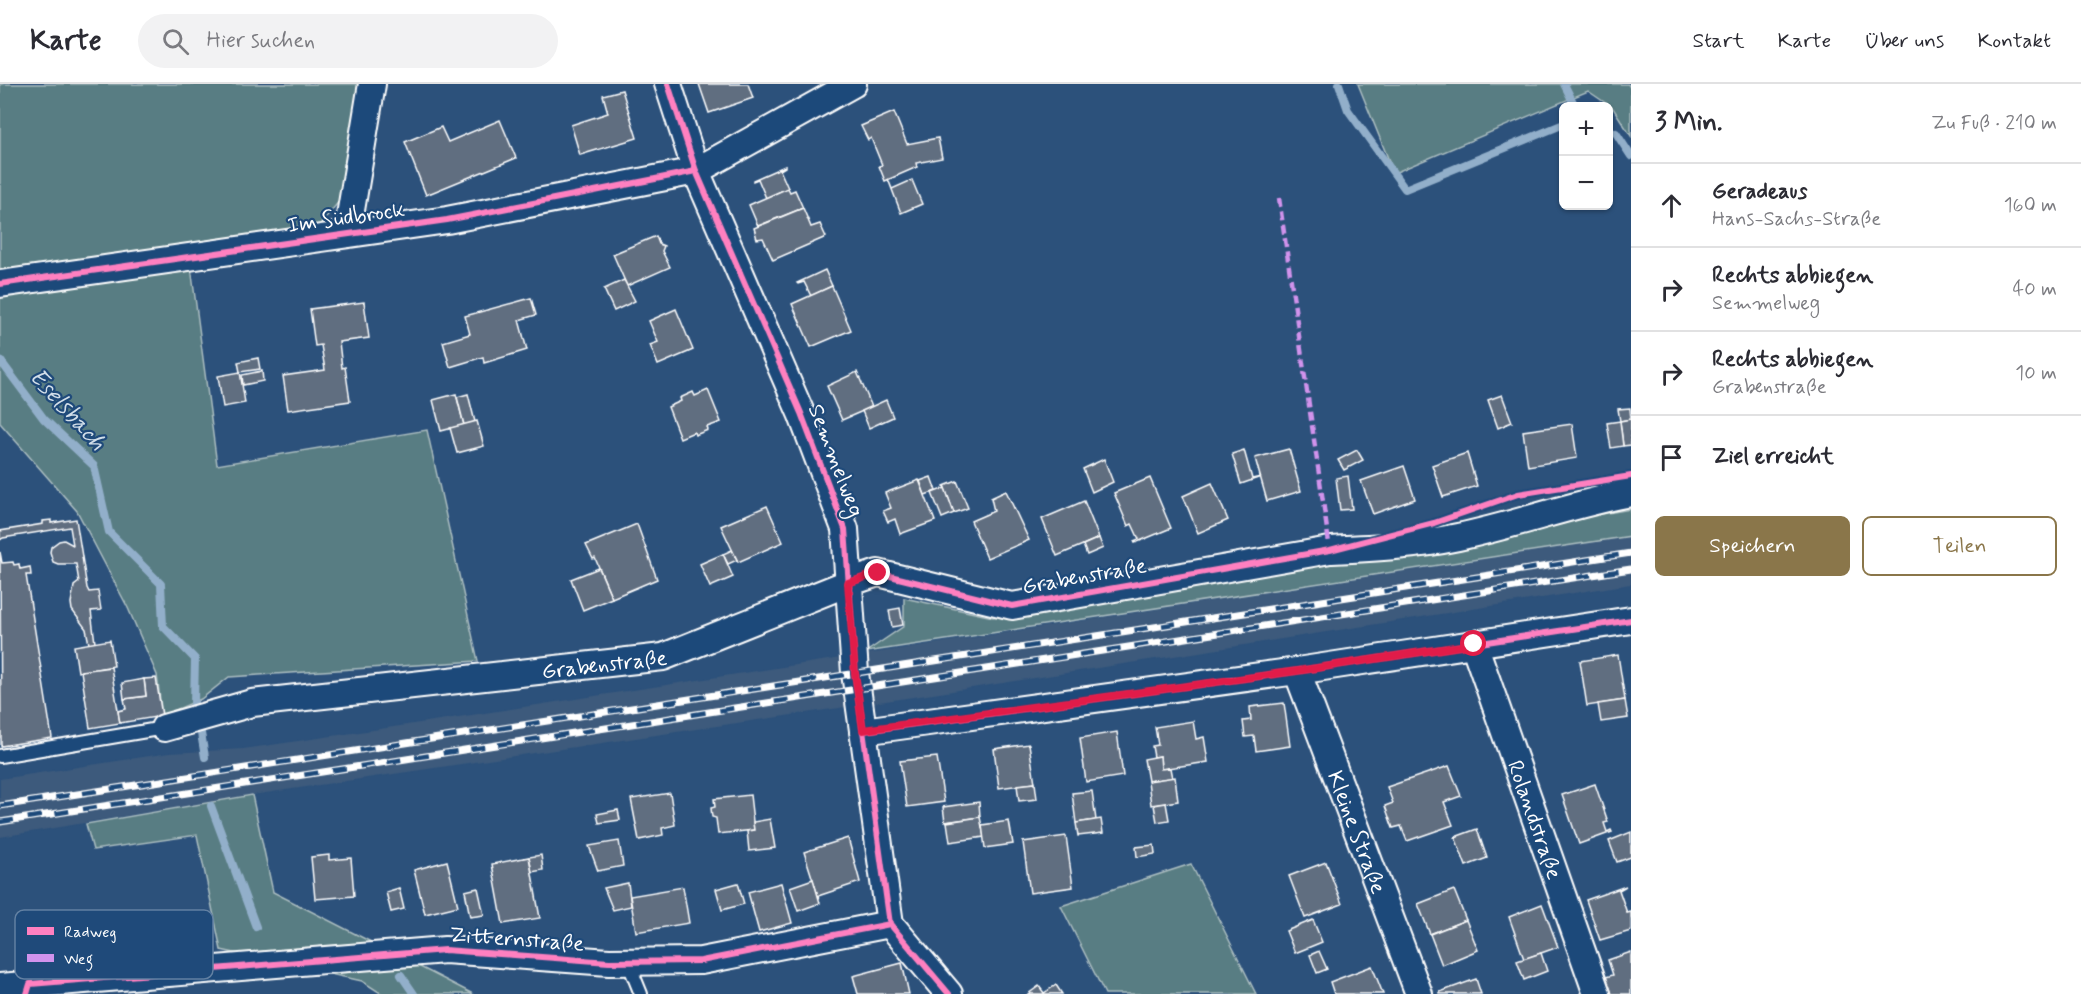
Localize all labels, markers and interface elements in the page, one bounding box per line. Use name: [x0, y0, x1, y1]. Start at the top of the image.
search box: [138, 14, 558, 68]
text: Karte: [30, 23, 102, 60]
icon: search: [159, 25, 192, 58]
text: Hier suchen: [207, 27, 315, 55]
text: Start: [1693, 27, 1745, 55]
text: Karte: [1778, 27, 1831, 55]
text: Über uns: [1864, 27, 1944, 55]
text: Kontakt: [1977, 27, 2051, 55]
map controls: [1559, 102, 1613, 210]
button: +: [1559, 102, 1613, 156]
text: 3 Min.: [1655, 106, 1723, 140]
text: Zu Fuß · 210 m: [1931, 110, 2057, 137]
button: −: [1559, 156, 1613, 210]
text: Geradeaus: [1712, 178, 1807, 206]
icon: ahead: [1655, 189, 1688, 222]
text: 160 m: [2004, 192, 2057, 219]
street label: Im Südbrock: [286, 196, 407, 240]
text: Hans-Sachs-Straße: [1712, 206, 1881, 233]
text: Rechts abbiegen: [1712, 262, 1873, 290]
icon: right: [1655, 273, 1688, 306]
text: 40 m: [2013, 276, 2057, 303]
text: Semmelweg: [1712, 290, 1820, 317]
text: Rechts abbiegen: [1712, 346, 1873, 374]
icon: right: [1655, 357, 1688, 390]
text: 10 m: [2015, 360, 2057, 387]
water label: Eselsbach: [22, 362, 112, 458]
text: Grabenstraße: [1712, 374, 1827, 401]
street label: Semmelweg: [798, 400, 870, 522]
icon: arrive: [1655, 441, 1688, 474]
text: Ziel erreicht: [1712, 443, 1834, 471]
button: Speichern: [1655, 516, 1850, 576]
button: Teilen: [1862, 516, 2057, 576]
street label: Grabenstraße: [1020, 552, 1149, 602]
route end: [864, 559, 890, 585]
route start: [1460, 630, 1486, 656]
street label: Grabenstraße: [540, 645, 669, 686]
street label: Rolandstraße: [1500, 757, 1568, 884]
street label: Kleine Straße: [1320, 767, 1392, 898]
legend: [15, 910, 213, 979]
street label: Zitternstraße: [449, 921, 585, 959]
text: Radweg: [64, 922, 116, 943]
text: Weg: [64, 949, 93, 971]

